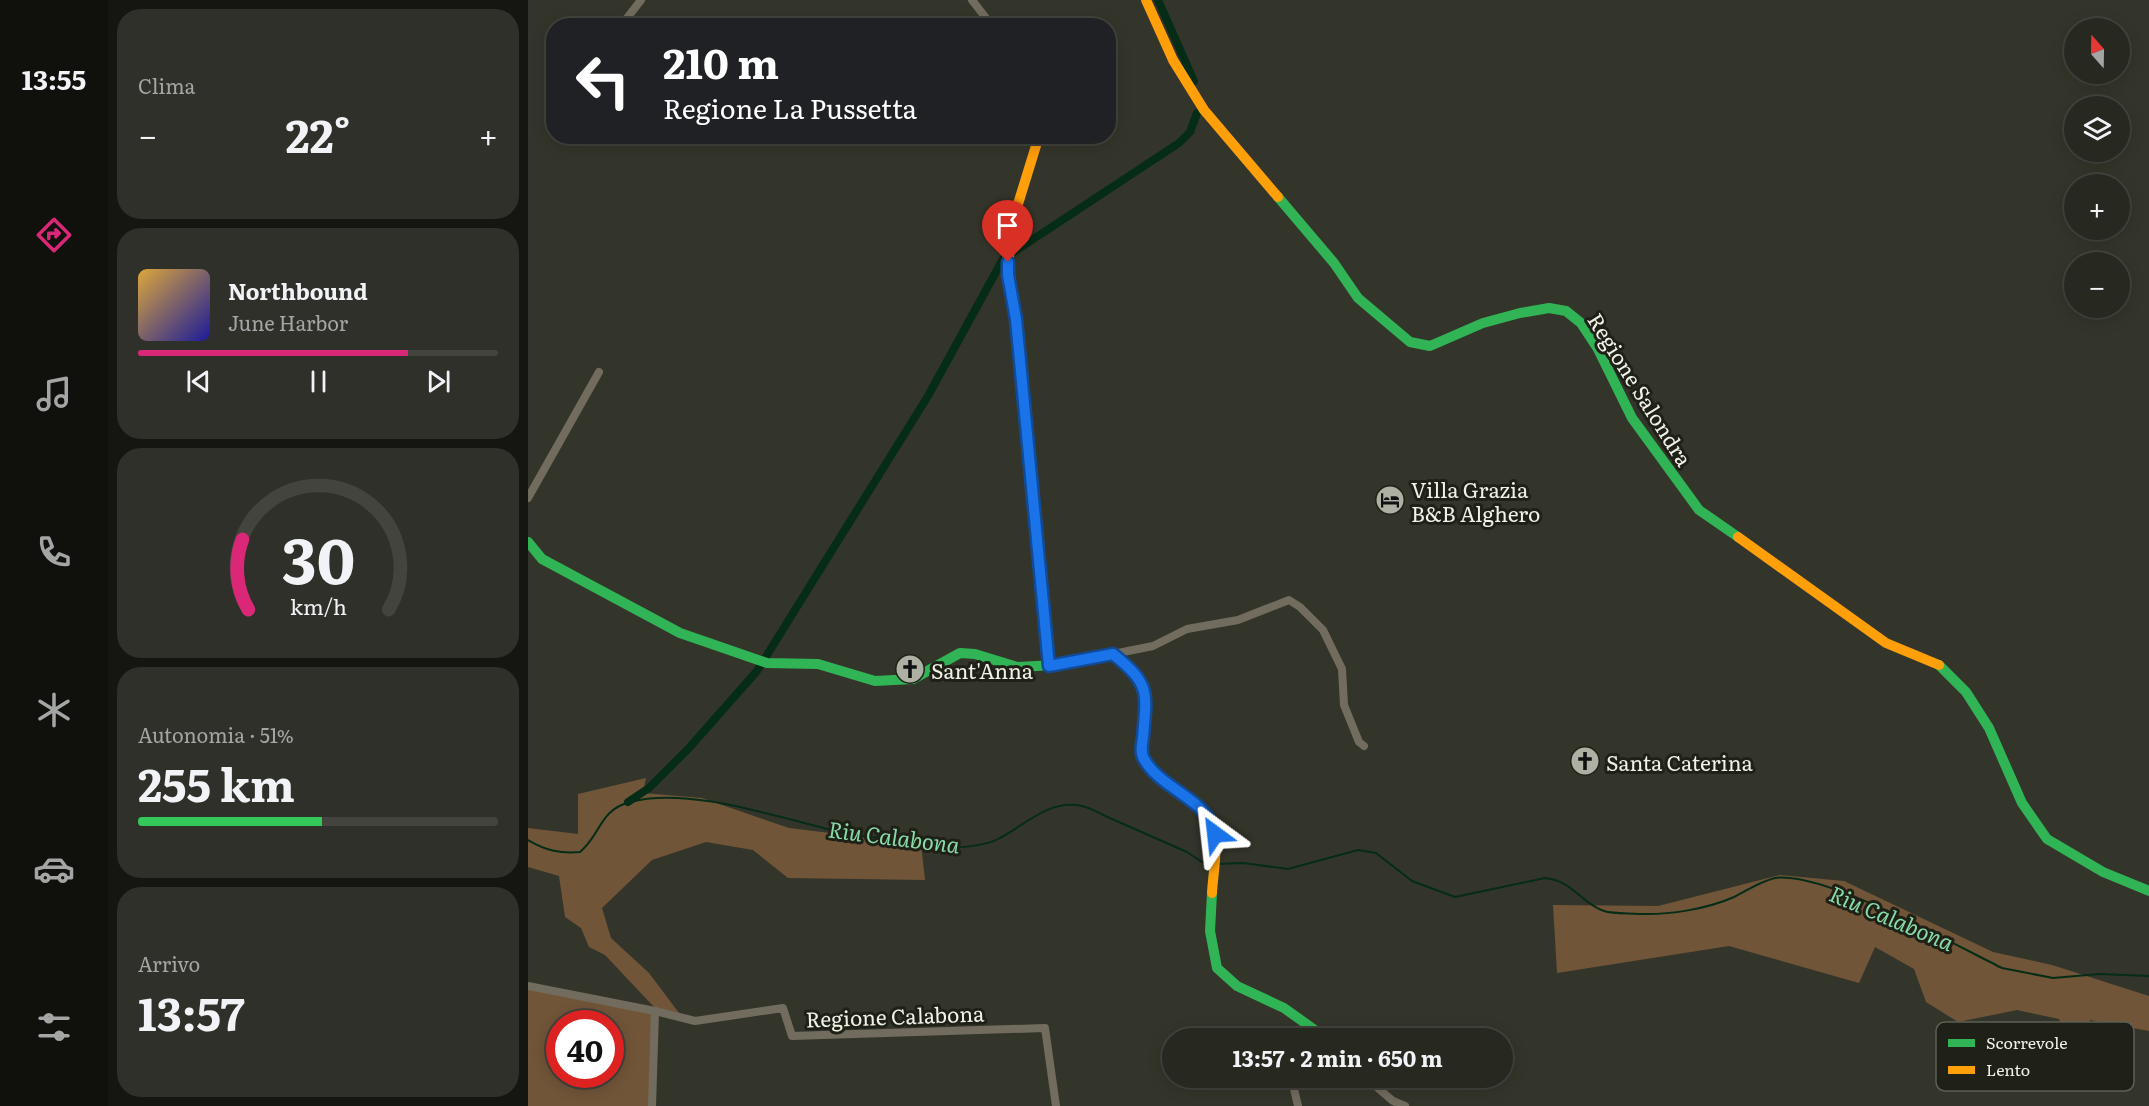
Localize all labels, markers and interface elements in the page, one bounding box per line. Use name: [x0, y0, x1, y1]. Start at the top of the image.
north arrow: [2064, 18, 2130, 84]
map controls: [2064, 18, 2130, 318]
text: 210 m: [663, 30, 779, 92]
icon: left: [564, 42, 642, 120]
text: 13:55: [22, 58, 86, 98]
text: Clima: [138, 70, 195, 100]
text: Regione La Pussetta: [663, 87, 917, 127]
button: layers: [2064, 96, 2130, 162]
text: 22°: [285, 100, 351, 167]
text: −: [138, 109, 157, 158]
text: +: [479, 109, 498, 158]
button: +: [2064, 174, 2130, 240]
pin: [982, 200, 1033, 262]
icon: arrive: [991, 209, 1024, 242]
icon: directions: [33, 214, 75, 256]
button: −: [2064, 252, 2130, 318]
text: Northbound: [228, 274, 368, 307]
street label: Regione Salondra: [1581, 306, 1701, 472]
text: June Harbor: [228, 307, 348, 337]
icon: previous: [182, 365, 215, 398]
icon: pause: [302, 365, 335, 398]
icon: next: [422, 365, 455, 398]
icon: music: [33, 373, 75, 415]
place label: Villa Grazia B&B Alghero: [1411, 473, 1540, 528]
hotel icon: Villa Grazia B&B Alghero: [1374, 484, 1406, 516]
text: 30: [281, 511, 355, 603]
icon: phone: [33, 531, 75, 573]
text: km/h: [289, 590, 347, 622]
church icon: Sant'Anna: [894, 653, 926, 685]
place label: Sant'Anna: [931, 654, 1034, 685]
icon: climate: [33, 689, 75, 731]
text: Autonomia · 51%: [138, 719, 294, 749]
church icon: Santa Caterina: [1569, 745, 1601, 777]
place label: Santa Caterina: [1606, 746, 1754, 777]
text: 255 km: [138, 749, 295, 816]
position arrow: [1183, 802, 1247, 866]
water label: Riu Calabona: [826, 812, 962, 860]
icon: car: [33, 848, 75, 890]
water label: Riu Calabona: [1825, 876, 1960, 958]
text: Arrivo: [138, 948, 200, 978]
text: 13:57: [138, 978, 245, 1045]
street label: Regione Calabona: [805, 996, 986, 1034]
icon: filters: [33, 1006, 75, 1048]
speed limit sign: 40: [546, 1010, 624, 1088]
legend: [1936, 1022, 2134, 1091]
text: Scorrevole: [1986, 1030, 2067, 1054]
text: 13:57 · 2 min · 650 m: [1232, 1041, 1443, 1074]
text: Lento: [1986, 1057, 2030, 1081]

